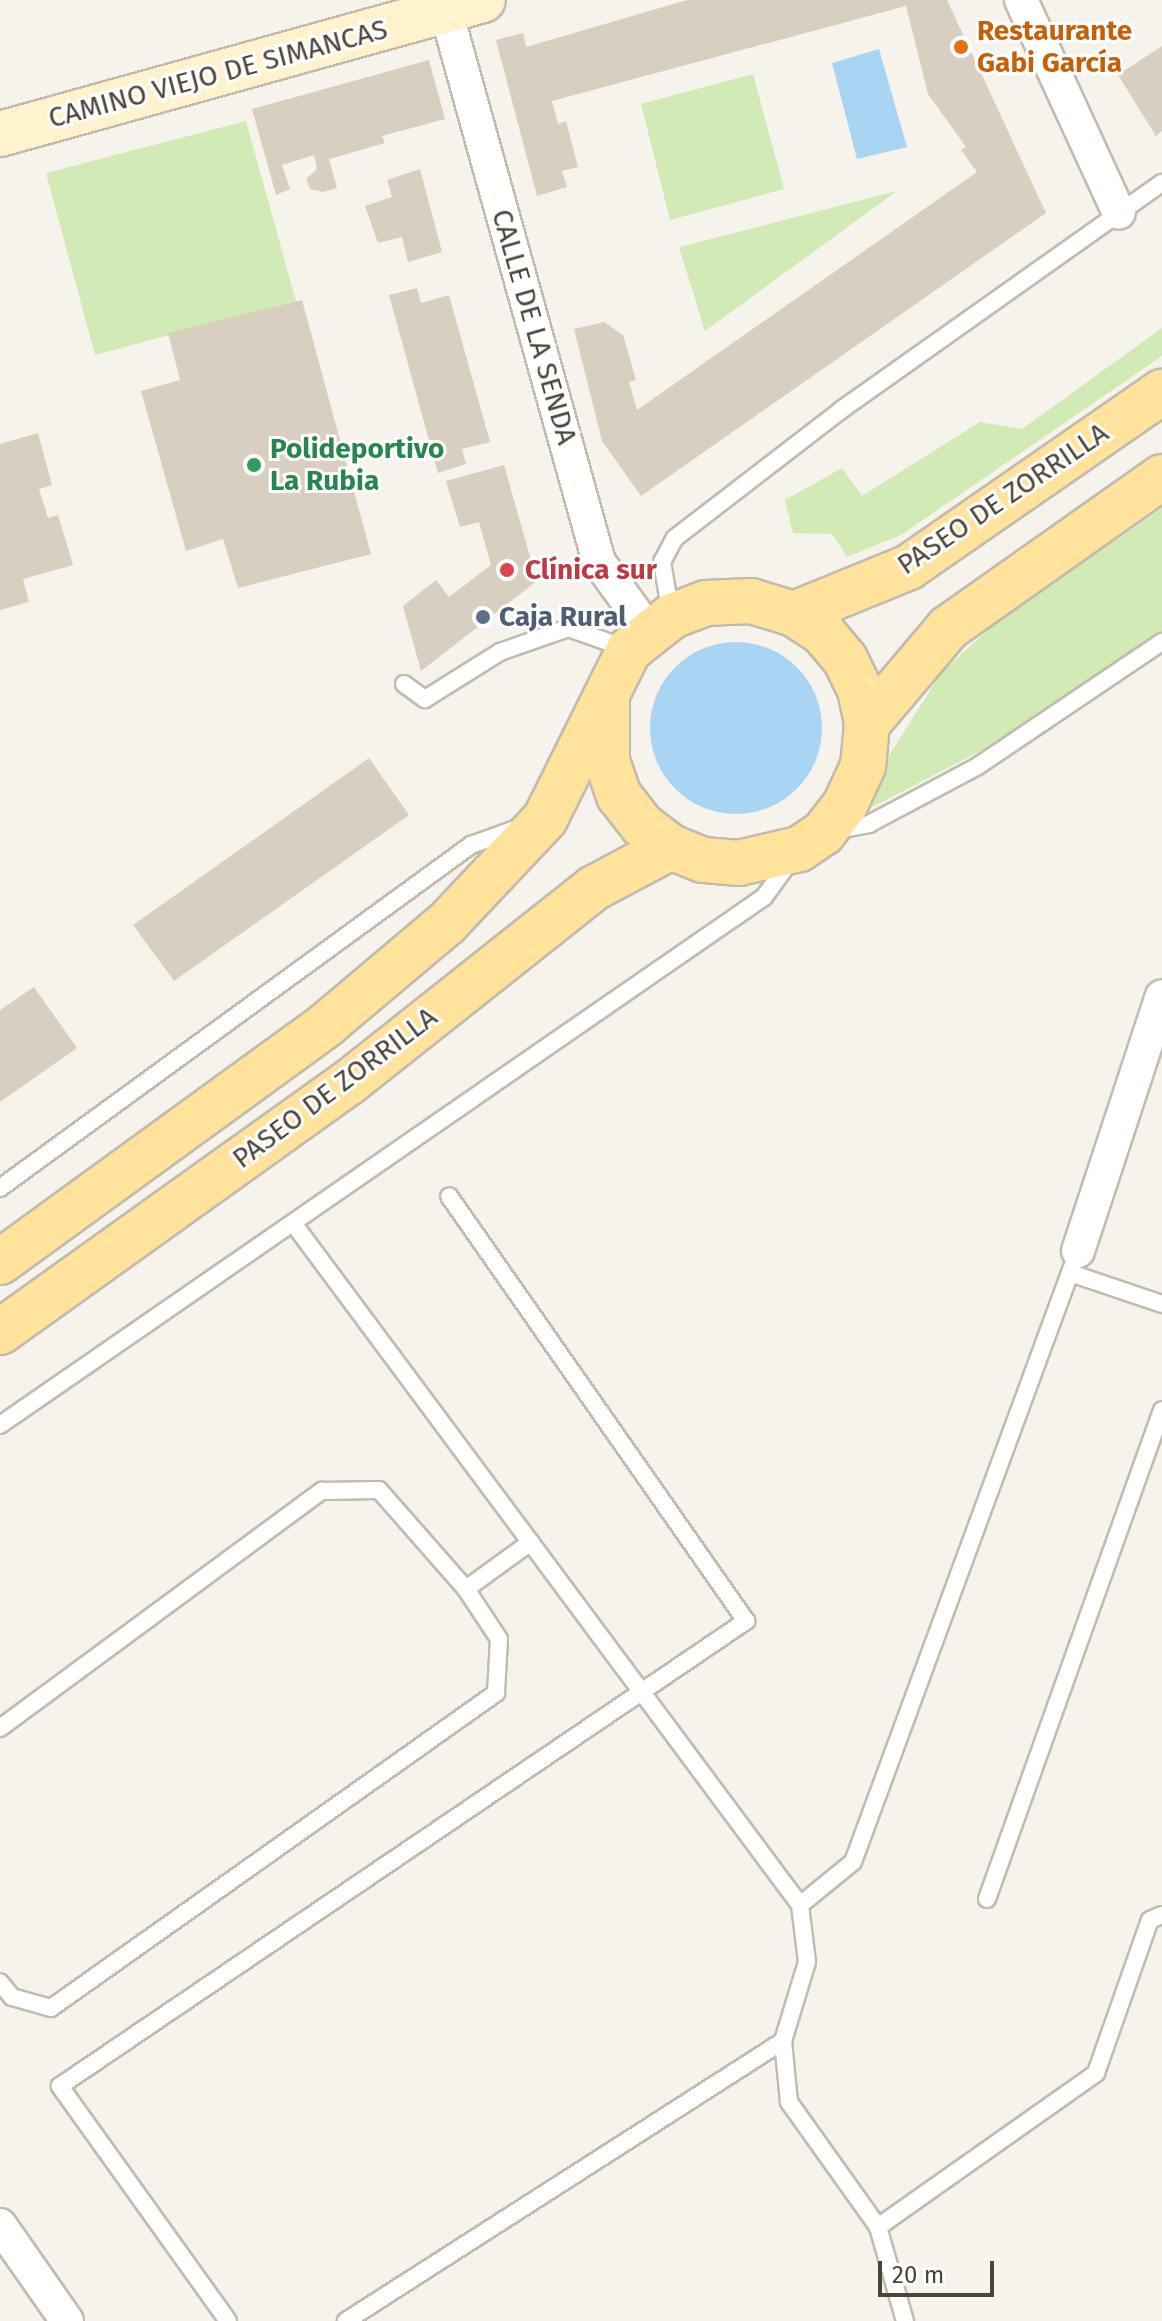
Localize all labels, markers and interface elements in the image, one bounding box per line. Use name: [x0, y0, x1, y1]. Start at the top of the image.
street label: CAMINO VIEJO DE SIMANCAS: [45, 13, 391, 135]
place label: Restaurante Gabi García: [977, 14, 1132, 80]
marker: Restaurante Gabi García: [952, 38, 970, 56]
street label: CALLE DE LA SENDA: [484, 206, 584, 448]
street label: PASEO DE ZORRILLA: [891, 416, 1115, 582]
place label: Polideportivo La Rubia: [270, 432, 444, 498]
marker: Polideportivo La Rubia: [245, 456, 263, 474]
place label: Clínica sur: [525, 553, 657, 587]
marker: Clínica sur: [496, 559, 518, 581]
place label: Caja Rural: [499, 600, 627, 634]
marker: Caja Rural: [474, 608, 492, 626]
street label: PASEO DE ZORRILLA: [226, 1000, 444, 1176]
scale bar: [882, 2245, 998, 2295]
text: 20 m: [892, 2261, 944, 2289]

